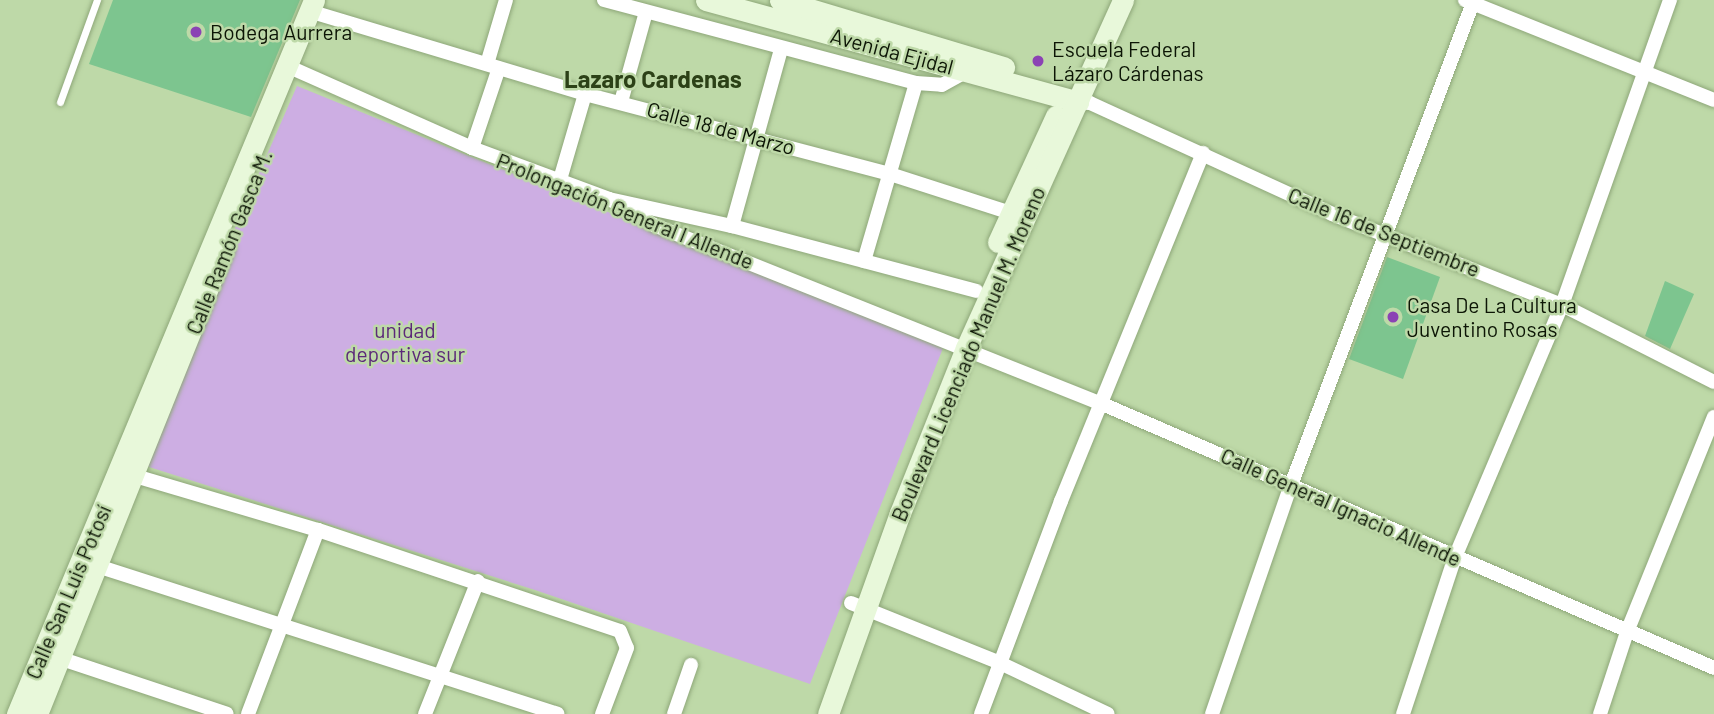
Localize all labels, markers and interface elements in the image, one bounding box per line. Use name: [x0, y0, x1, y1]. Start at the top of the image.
place label: Bodega Aurrera: [210, 19, 352, 45]
street label: Avenida Ejidal: [828, 22, 956, 80]
marker: Bodega Aurrera: [188, 24, 204, 40]
place label: Escuela Federal Lázaro Cárdenas: [1052, 36, 1204, 86]
marker: Escuela Federal Lázaro Cárdenas: [1030, 53, 1046, 69]
district label: Lazaro Cardenas: [564, 65, 742, 93]
street label: Calle 18 de Marzo: [644, 96, 798, 160]
street label: Calle Ramón Gasca M.: [181, 146, 277, 338]
street label: Prolongación General I Allende: [493, 148, 757, 274]
street label: Calle 16 de Septiembre: [1285, 182, 1483, 282]
street label: Boulevard Licenciado Manuel M. Moreno: [886, 183, 1050, 525]
place label: Casa De La Cultura Juventino Rosas: [1407, 292, 1577, 342]
marker: Casa De La Cultura Juventino Rosas: [1385, 309, 1401, 325]
park label: unidad deportiva sur: [345, 317, 465, 367]
street label: Calle General Ignacio Allende: [1217, 443, 1465, 571]
street label: Calle San Luis Potosí: [20, 501, 116, 683]

